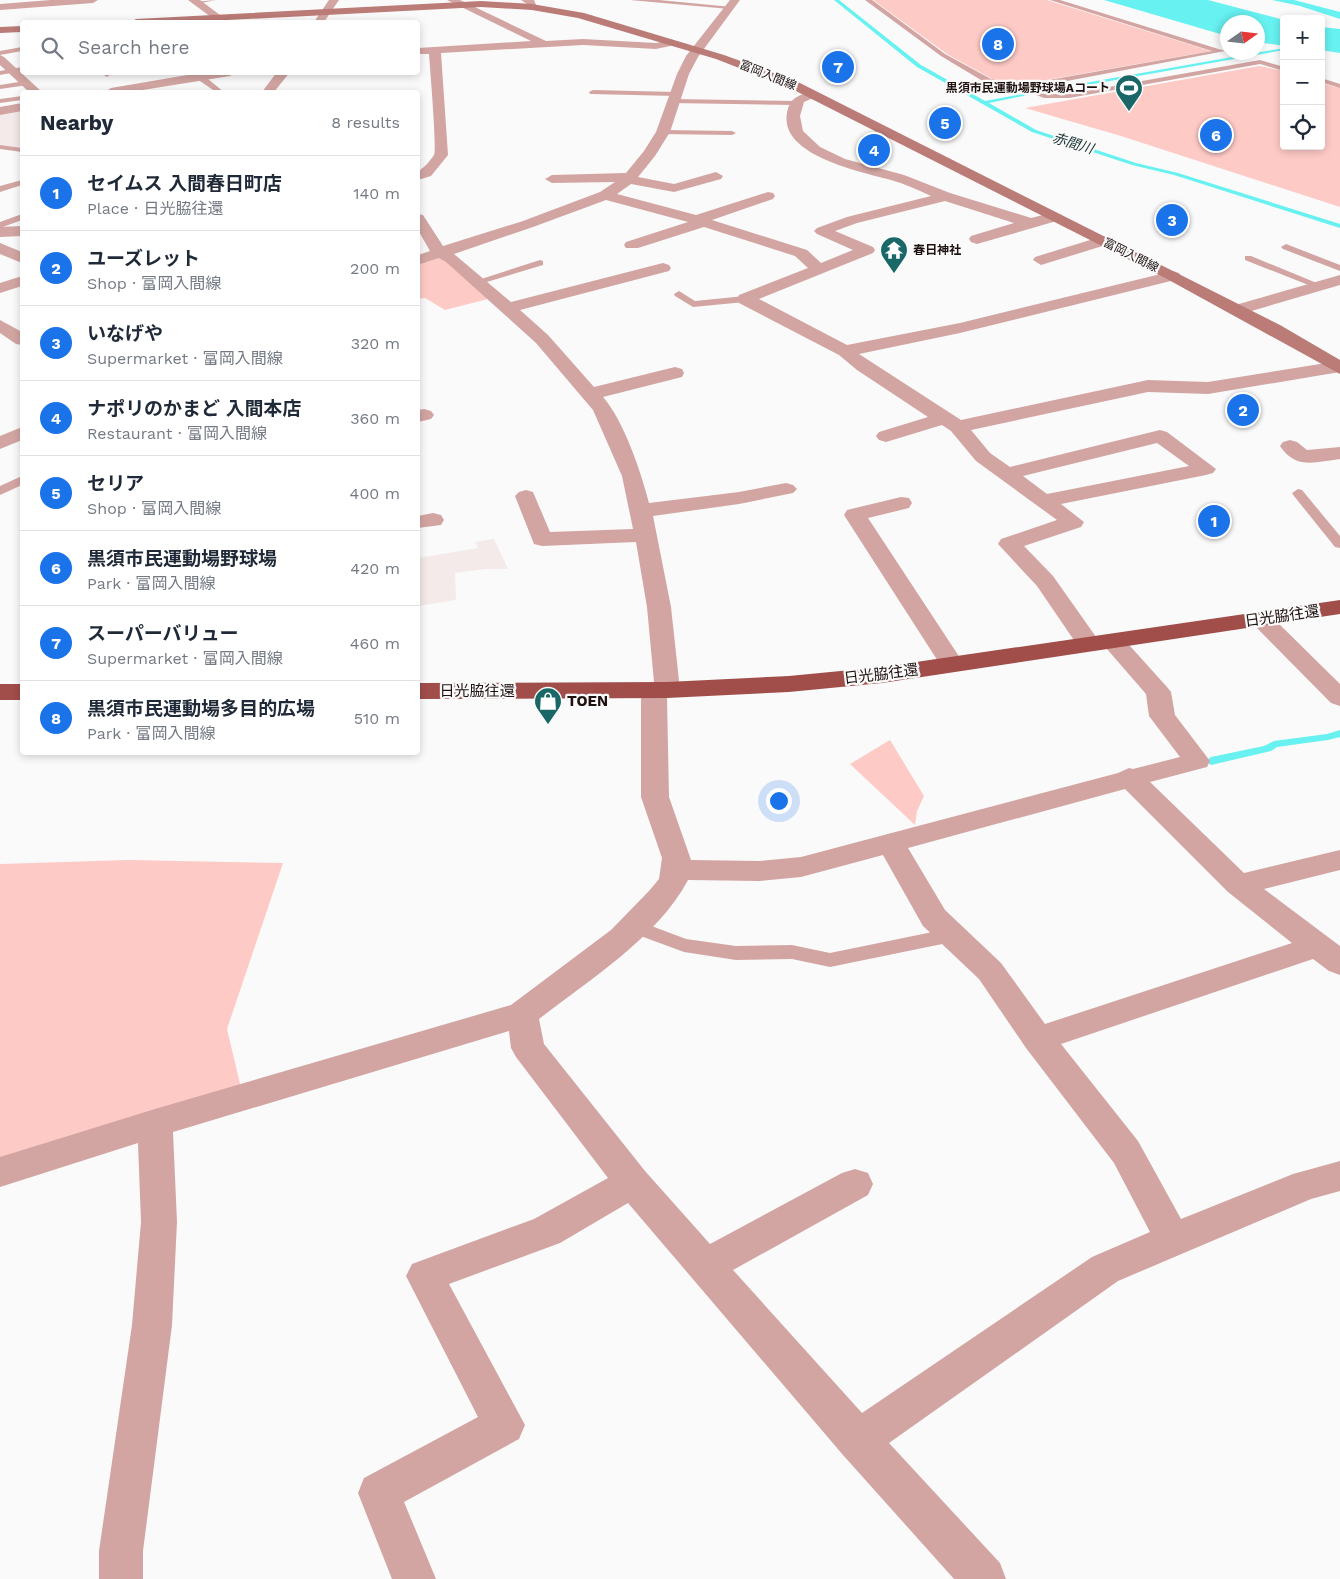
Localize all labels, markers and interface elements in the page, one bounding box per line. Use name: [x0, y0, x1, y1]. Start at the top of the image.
north arrow: [1220, 15, 1265, 60]
map controls: [1280, 15, 1325, 150]
button: +: [1280, 15, 1325, 60]
search box: [20, 20, 420, 75]
pin: 8: [982, 25, 1014, 63]
icon: search: [38, 34, 66, 62]
text: Search here: [78, 36, 189, 59]
pin: 7: [822, 48, 854, 86]
street label: 富岡入間線: [738, 57, 798, 93]
button: −: [1280, 60, 1325, 105]
sports icon: 黒須市民運動場野球場Aコート: [1114, 73, 1144, 112]
place label: 黒須市民運動場野球場Aコート: [946, 81, 1110, 95]
pin: 5: [929, 104, 961, 142]
button: locate: [1280, 105, 1325, 150]
text: Nearby: [40, 110, 113, 135]
text: 8 results: [331, 113, 400, 132]
pin: 6: [1200, 116, 1232, 154]
water label: 赤間川: [1051, 129, 1097, 157]
pin: 4: [858, 131, 890, 169]
text: セイムス 入間春日町店: [87, 172, 282, 195]
text: 1: [53, 184, 59, 203]
text: 140 m: [353, 184, 400, 203]
text: Place · 日光脇往還: [87, 199, 223, 218]
pin: 3: [1156, 201, 1188, 239]
temple icon: 春日神社: [879, 235, 909, 274]
street label: 富岡入間線: [1101, 235, 1161, 275]
place label: 春日神社: [913, 243, 961, 257]
text: ユーズレット: [87, 247, 200, 270]
text: 2: [51, 259, 61, 278]
text: 200 m: [350, 259, 400, 278]
text: Shop · 富岡入間線: [87, 274, 221, 293]
text: いなげや: [87, 322, 163, 345]
text: 3: [51, 334, 61, 353]
text: 320 m: [351, 334, 400, 353]
text: Supermarket · 富岡入間線: [87, 349, 283, 368]
pin: 2: [1227, 391, 1259, 429]
text: ナポリのかまど 入間本店: [87, 397, 301, 420]
text: 4: [51, 409, 61, 428]
text: 360 m: [350, 409, 400, 428]
text: Restaurant · 富岡入間線: [87, 424, 267, 443]
text: セリア: [87, 472, 144, 495]
text: 5: [51, 484, 61, 503]
text: 400 m: [350, 484, 400, 503]
text: Shop · 富岡入間線: [87, 499, 221, 518]
pin: 1: [1198, 502, 1230, 540]
text: 黒須市民運動場野球場: [87, 547, 277, 570]
text: 6: [51, 559, 61, 578]
text: 420 m: [350, 559, 400, 578]
text: Park · 富岡入間線: [87, 574, 216, 593]
street label: 日光脇往還: [1244, 602, 1320, 630]
text: スーパーバリュー: [87, 622, 239, 645]
text: 7: [51, 634, 61, 653]
text: 460 m: [350, 634, 400, 653]
text: Supermarket · 富岡入間線: [87, 649, 283, 668]
street label: 日光脇往還: [843, 660, 919, 688]
street label: 日光脇往還: [439, 682, 515, 700]
shop icon: TOEN: [533, 686, 563, 725]
place label: TOEN: [567, 692, 608, 710]
text: 黒須市民運動場多目的広場: [87, 697, 315, 720]
text: 8: [51, 709, 61, 728]
text: 510 m: [354, 709, 400, 728]
text: Park · 富岡入間線: [87, 724, 216, 743]
your location: [766, 788, 792, 814]

